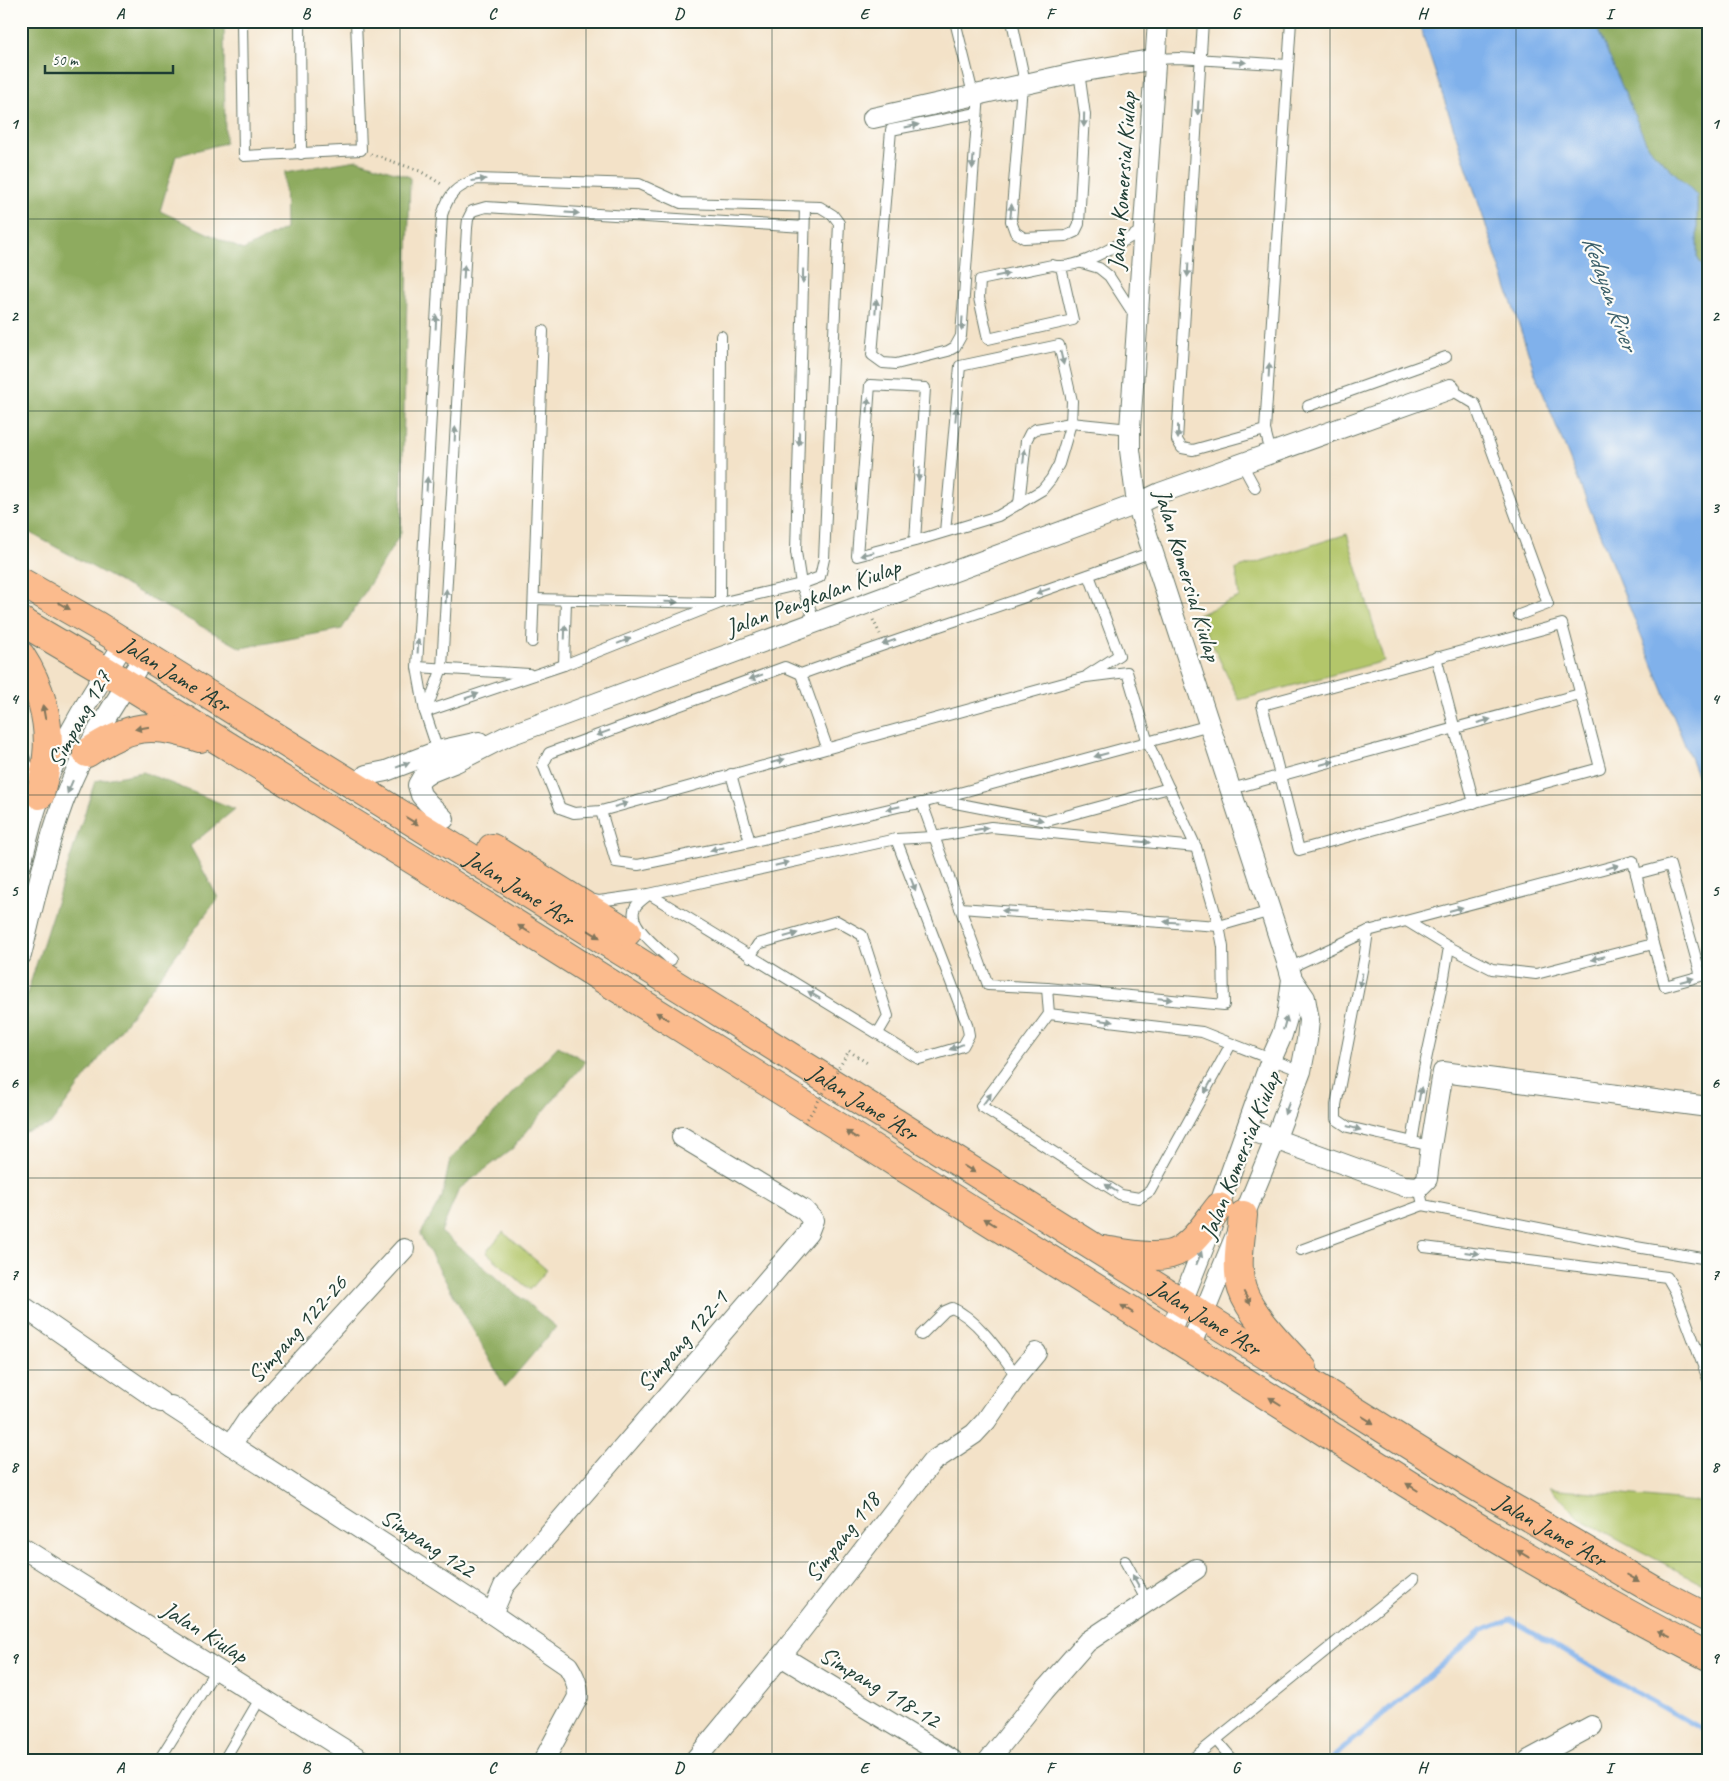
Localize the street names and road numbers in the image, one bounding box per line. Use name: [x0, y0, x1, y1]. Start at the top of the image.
street label: Jalan Komersial Kiulap: [1101, 89, 1143, 272]
street label: Jalan Komersial Kiulap: [1147, 484, 1229, 666]
street label: Jalan Pengkalan Kiulap: [721, 551, 906, 643]
street label: Jalan Jame 'Asr: [114, 628, 238, 721]
street label: Simpang 127: [40, 664, 118, 773]
street label: Jalan Jame 'Asr: [458, 842, 582, 935]
street label: Jalan Jame 'Asr: [802, 1056, 925, 1149]
street label: Jalan Komersial Kiulap: [1192, 1065, 1288, 1244]
street label: Simpang 122-26: [240, 1268, 354, 1389]
street label: Jalan Jame 'Asr: [1145, 1272, 1269, 1364]
street label: Simpang 122-1: [630, 1283, 735, 1398]
street label: Simpang 118: [797, 1484, 888, 1588]
street label: Jalan Jame 'Asr: [1489, 1486, 1614, 1575]
street label: Simpang 122: [375, 1501, 483, 1586]
street label: Jalan Kiulap: [156, 1593, 254, 1671]
street label: Simpang 118-12: [814, 1639, 948, 1736]

